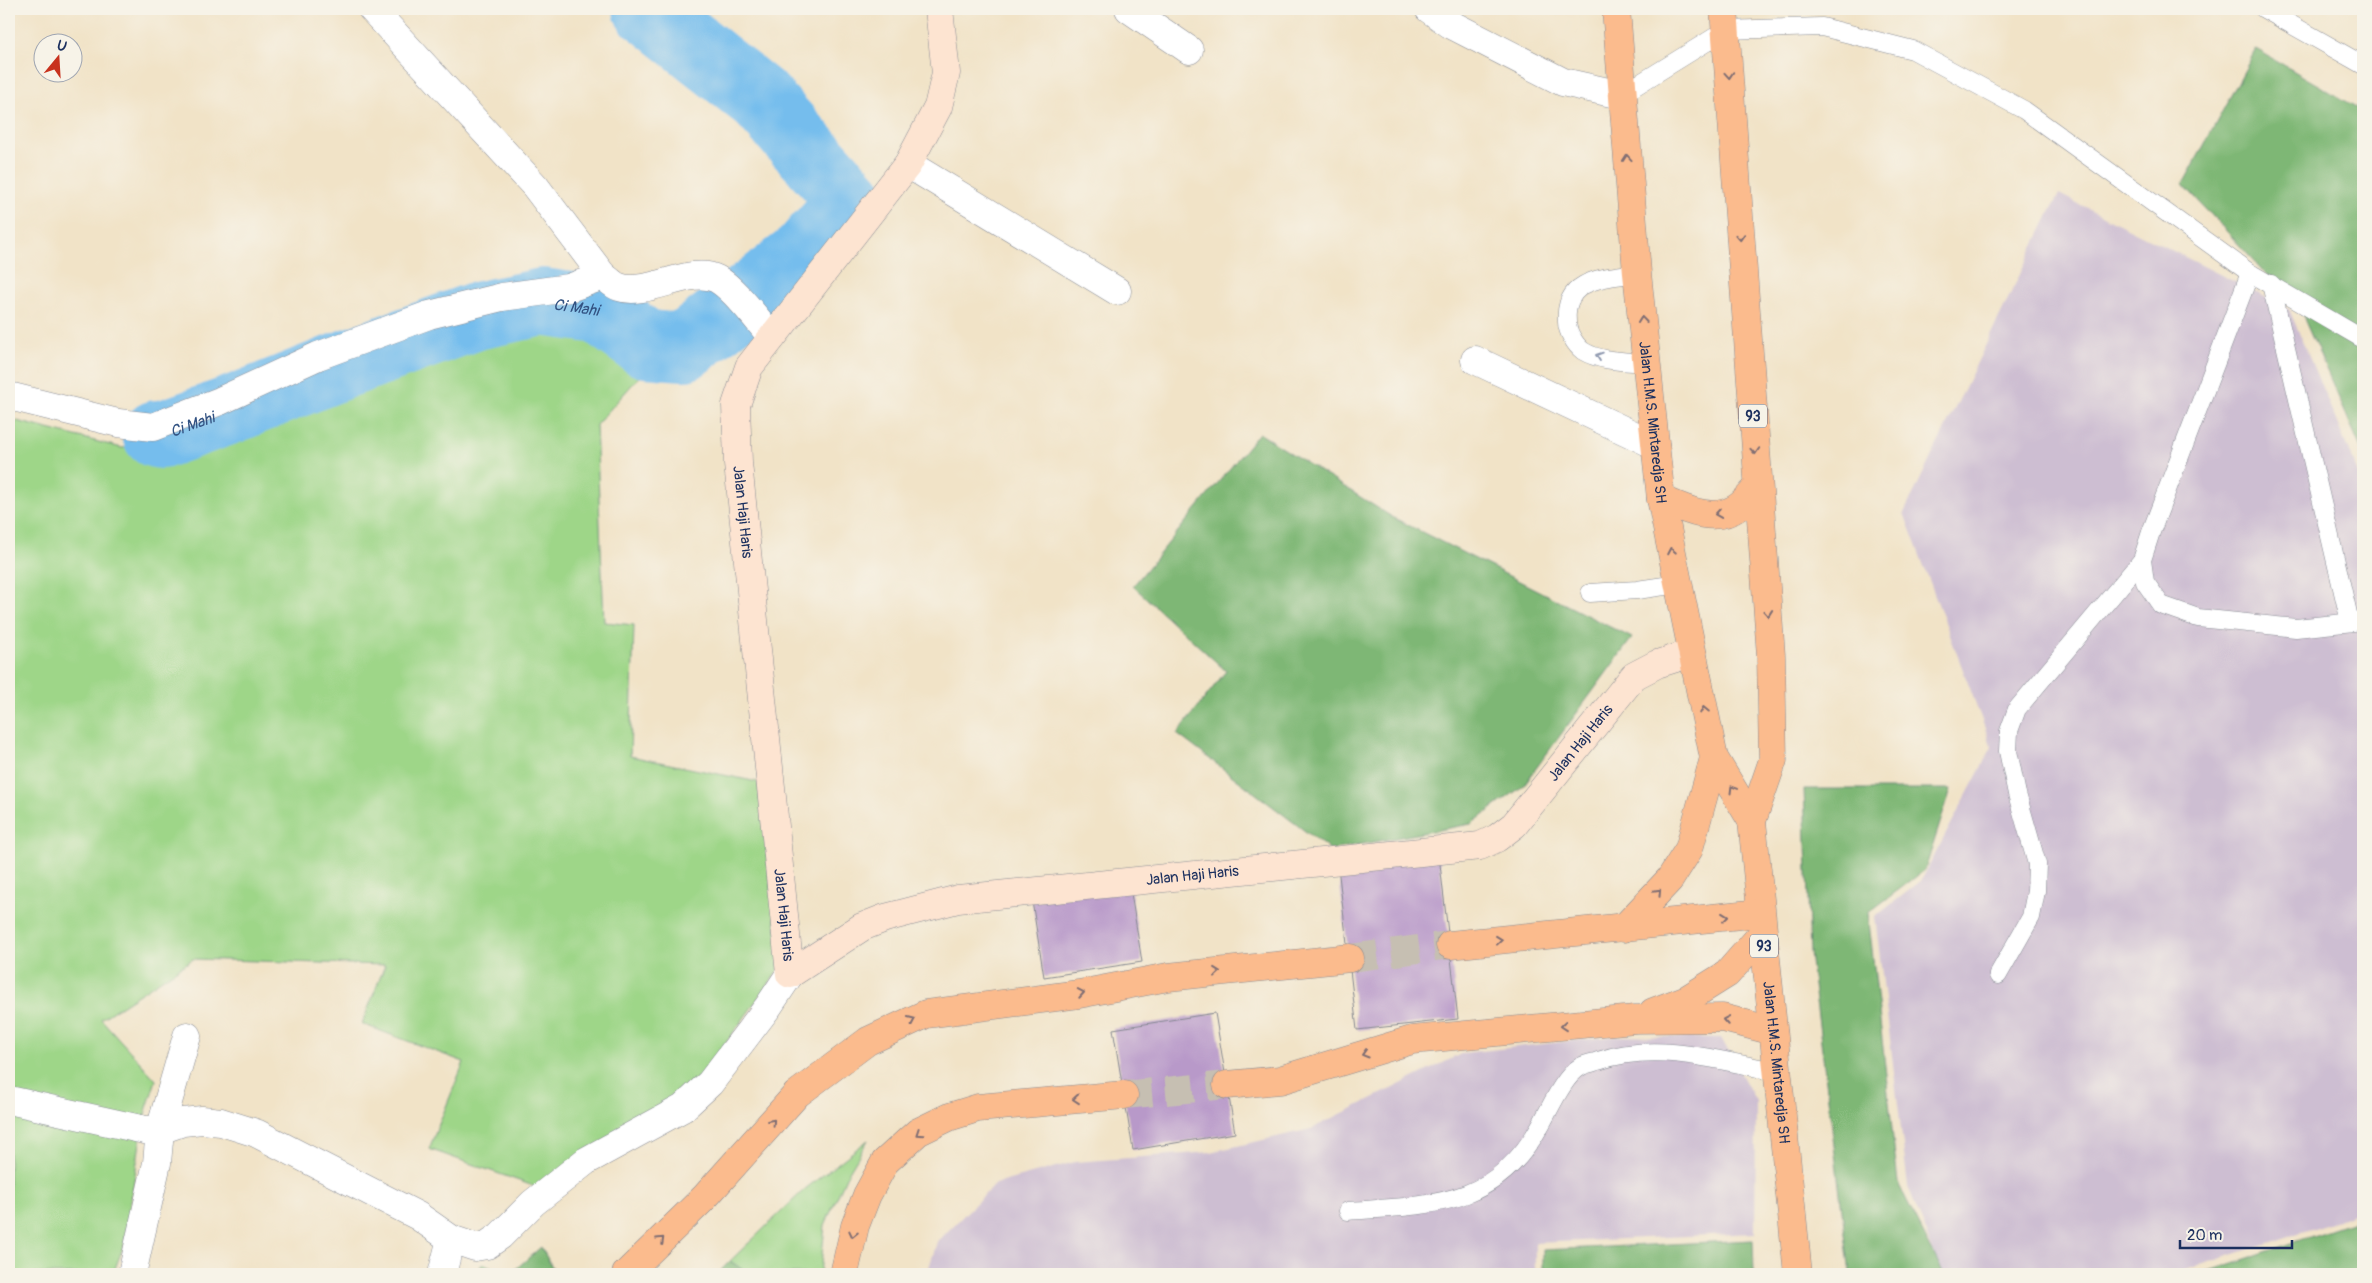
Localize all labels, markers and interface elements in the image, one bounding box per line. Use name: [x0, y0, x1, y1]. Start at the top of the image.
north arrow: [32, 32, 82, 82]
text: U: [55, 37, 69, 56]
one-way arrow: [1724, 71, 1735, 79]
one-way arrow: [1622, 154, 1633, 162]
one-way arrow: [1735, 233, 1746, 241]
water label: Ci Mahi: [552, 295, 602, 321]
one-way arrow: [1637, 316, 1648, 324]
street label: Jalan H.M.S. Mintaredja SH: [1634, 340, 1670, 505]
one-way arrow: [1595, 352, 1603, 362]
road number: 93: [1739, 404, 1767, 428]
water label: Ci Mahi: [167, 407, 219, 442]
one-way arrow: [1749, 448, 1760, 456]
street label: Jalan Haji Haris: [728, 465, 757, 560]
one-way arrow: [1714, 508, 1722, 518]
one-way arrow: [1667, 546, 1677, 555]
one-way arrow: [1762, 610, 1773, 618]
street label: Jalan Haji Haris: [1544, 701, 1617, 785]
one-way arrow: [1699, 705, 1710, 714]
one-way arrow: [1729, 786, 1739, 795]
street label: Jalan Haji Haris: [1145, 862, 1240, 890]
street label: Jalan Haji Haris: [769, 868, 798, 963]
one-way arrow: [1652, 889, 1661, 898]
one-way arrow: [1721, 912, 1729, 923]
road number: 93: [1750, 934, 1778, 958]
one-way arrow: [1495, 935, 1503, 946]
one-way arrow: [1213, 967, 1221, 978]
street label: Jalan H.M.S. Mintaredja SH: [1758, 980, 1794, 1145]
one-way arrow: [1076, 989, 1085, 999]
one-way arrow: [1722, 1015, 1730, 1025]
one-way arrow: [907, 1016, 916, 1027]
one-way arrow: [1560, 1020, 1568, 1031]
one-way arrow: [1362, 1049, 1370, 1059]
one-way arrow: [1071, 1094, 1079, 1105]
one-way arrow: [766, 1118, 775, 1127]
one-way arrow: [915, 1127, 925, 1136]
scale bar: [2180, 1218, 2292, 1250]
text: 20 m: [2187, 1226, 2222, 1245]
one-way arrow: [848, 1229, 859, 1238]
one-way arrow: [655, 1237, 664, 1246]

